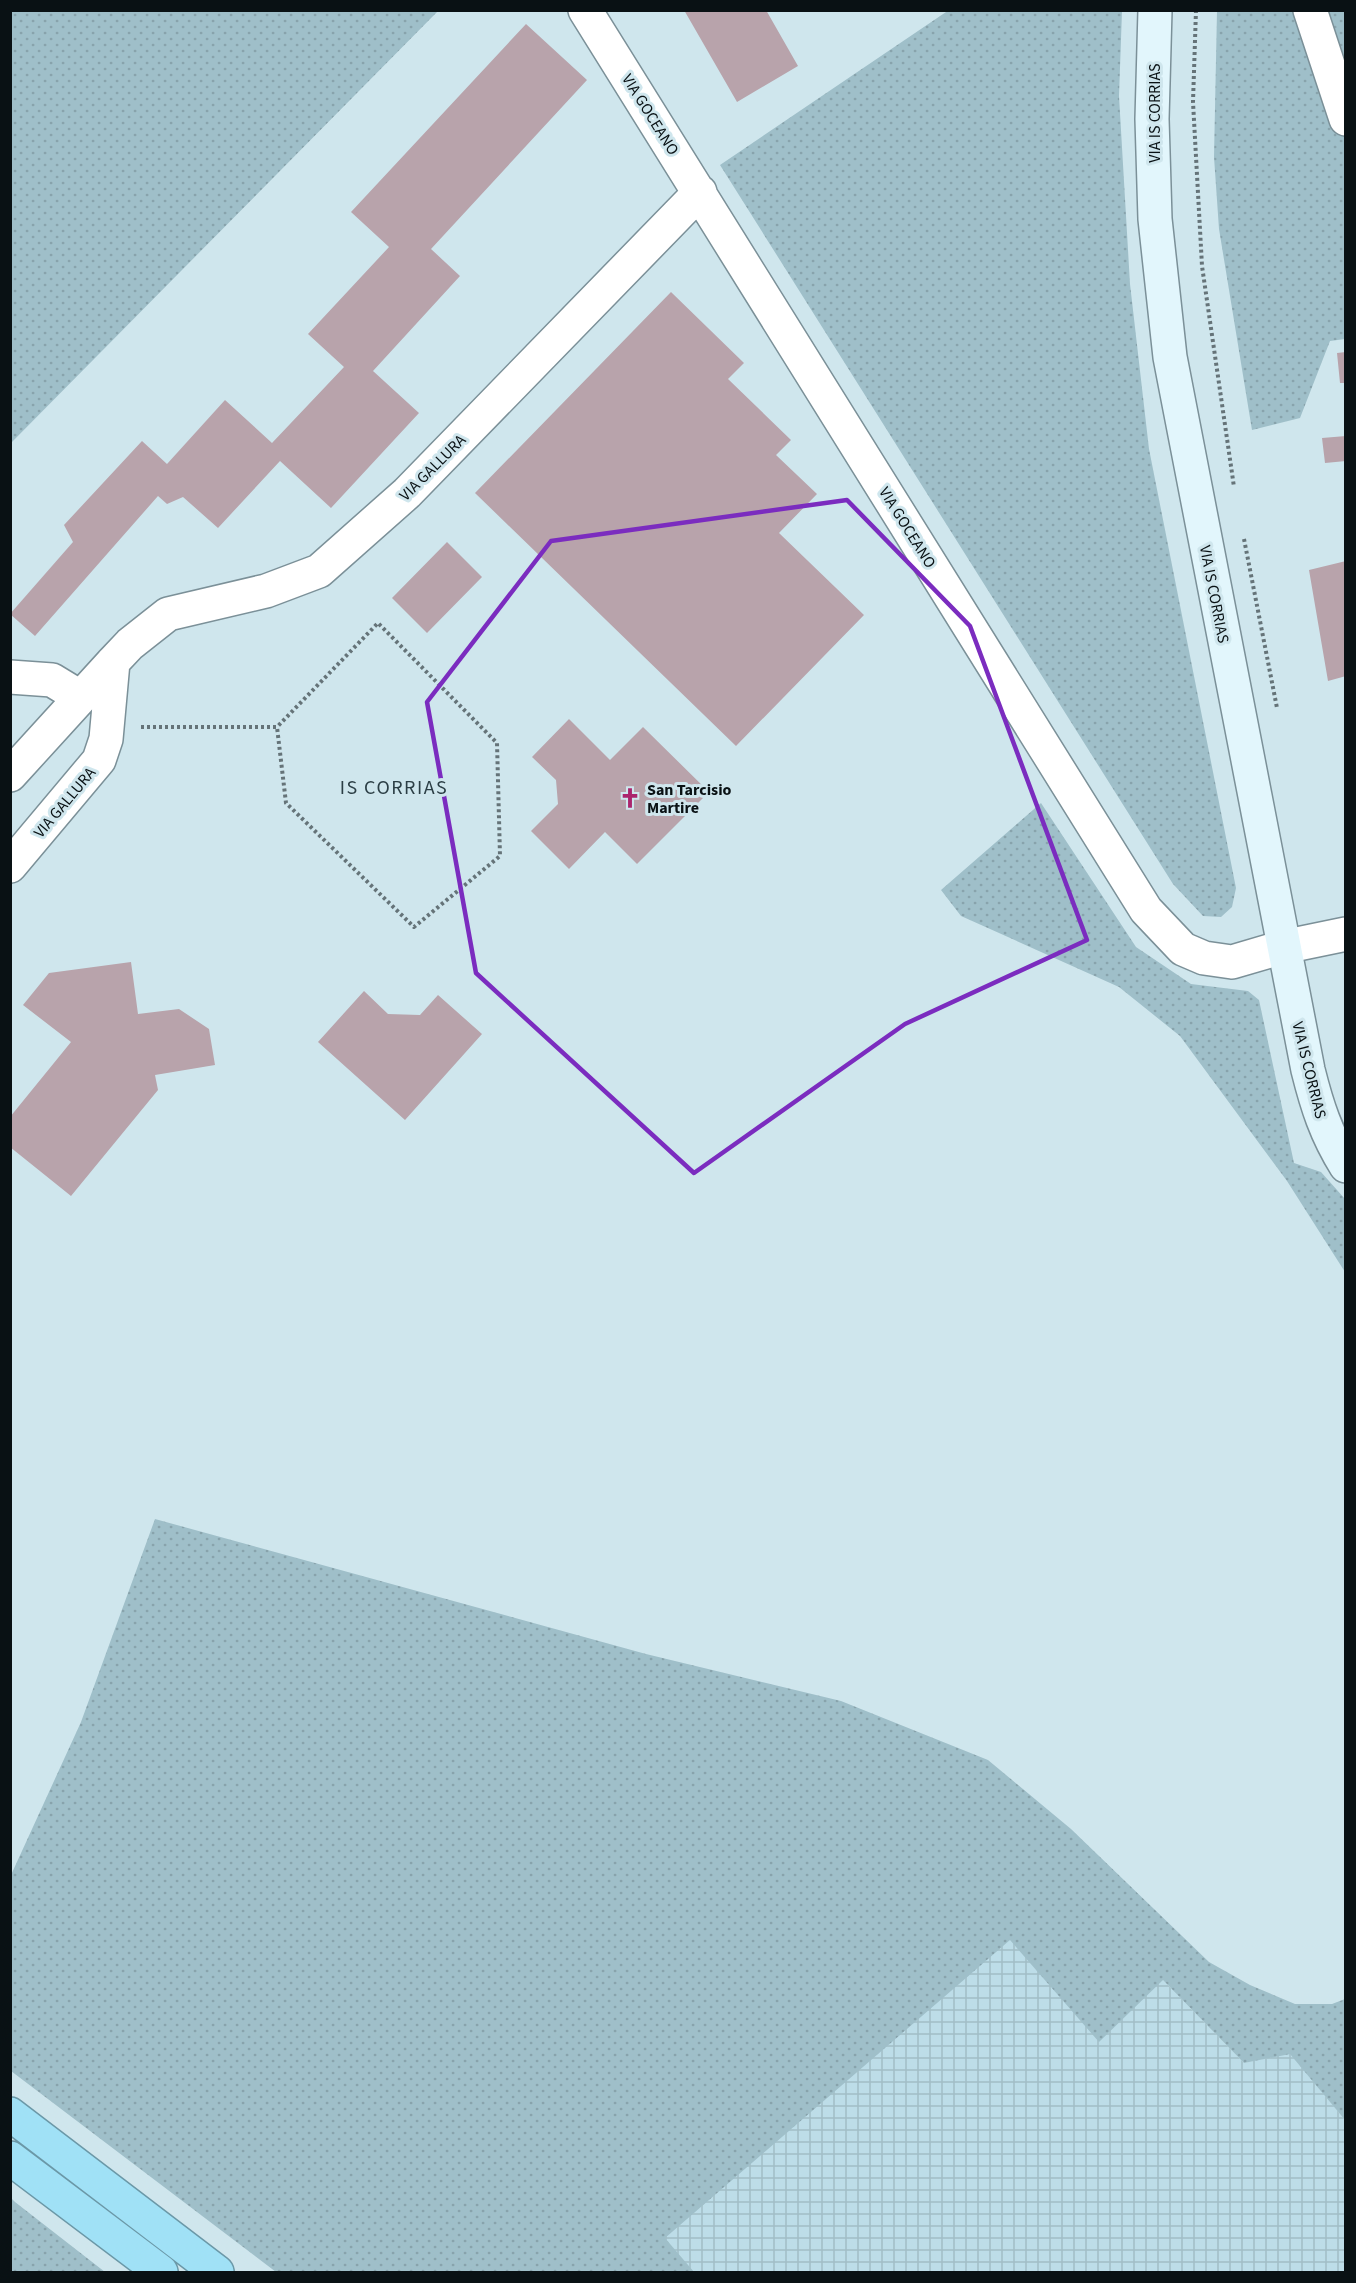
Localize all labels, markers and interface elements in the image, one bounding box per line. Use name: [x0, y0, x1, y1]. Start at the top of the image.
street label: VIA IS CORRIAS: [1144, 63, 1166, 163]
street label: VIA GOCEANO: [616, 70, 684, 159]
street label: VIA GALLURA: [395, 429, 471, 506]
street label: VIA GOCEANO: [873, 483, 941, 572]
street label: VIA IS CORRIAS: [1194, 543, 1234, 645]
street label: VIA GALLURA: [29, 762, 101, 843]
district label: IS CORRIAS: [340, 774, 448, 802]
place label: San Tarcisio Martire: [647, 779, 732, 819]
church icon: San Tarcisio Martire: [618, 786, 642, 810]
street label: VIA IS CORRIAS: [1286, 1019, 1332, 1121]

